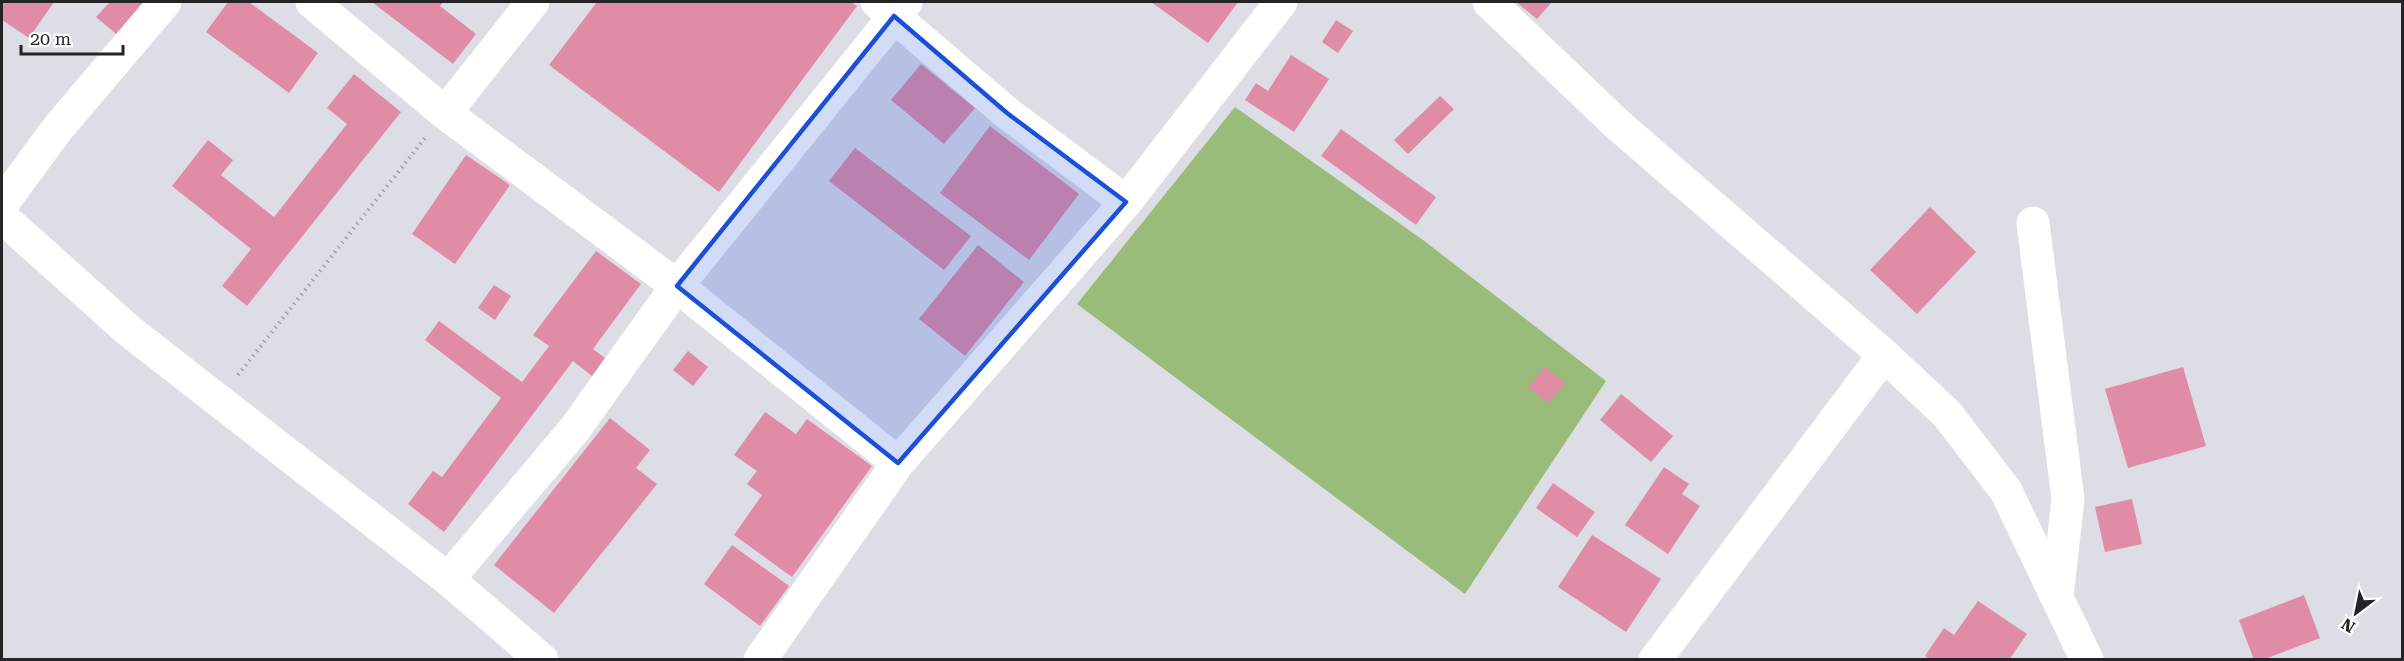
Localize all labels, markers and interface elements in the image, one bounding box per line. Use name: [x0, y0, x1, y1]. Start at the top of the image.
scale bar: [21, 18, 123, 56]
text: 20 m: [30, 28, 71, 49]
north arrow: [2326, 583, 2386, 643]
text: N: [2338, 614, 2359, 637]

